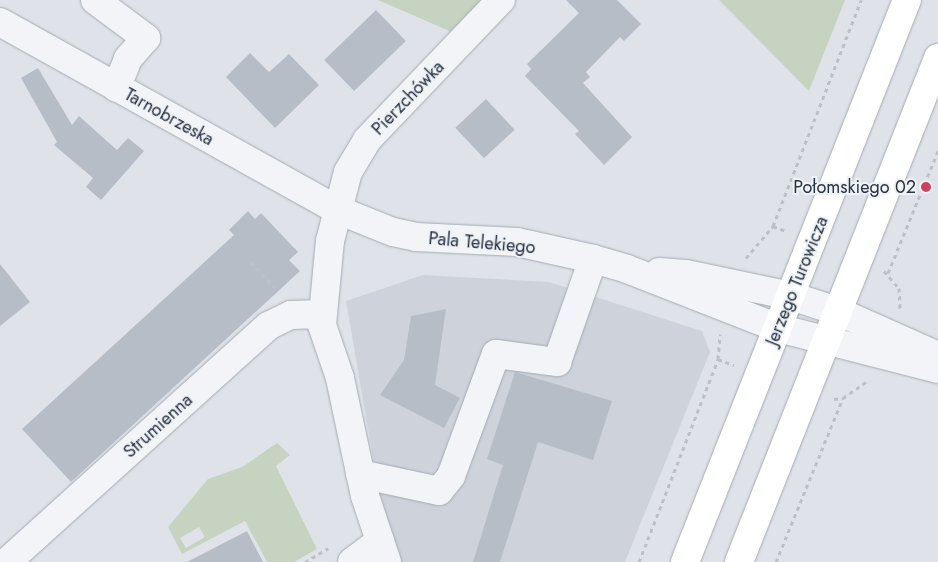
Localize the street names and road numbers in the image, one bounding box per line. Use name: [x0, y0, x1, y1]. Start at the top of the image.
street label: Pierzchówka: [367, 56, 449, 140]
street label: Tarnobrzeska: [121, 84, 217, 150]
street label: Jerzego Turowicza: [761, 213, 833, 349]
street label: Pala Telekiego: [428, 228, 536, 258]
street label: Strumienna: [119, 389, 197, 463]

